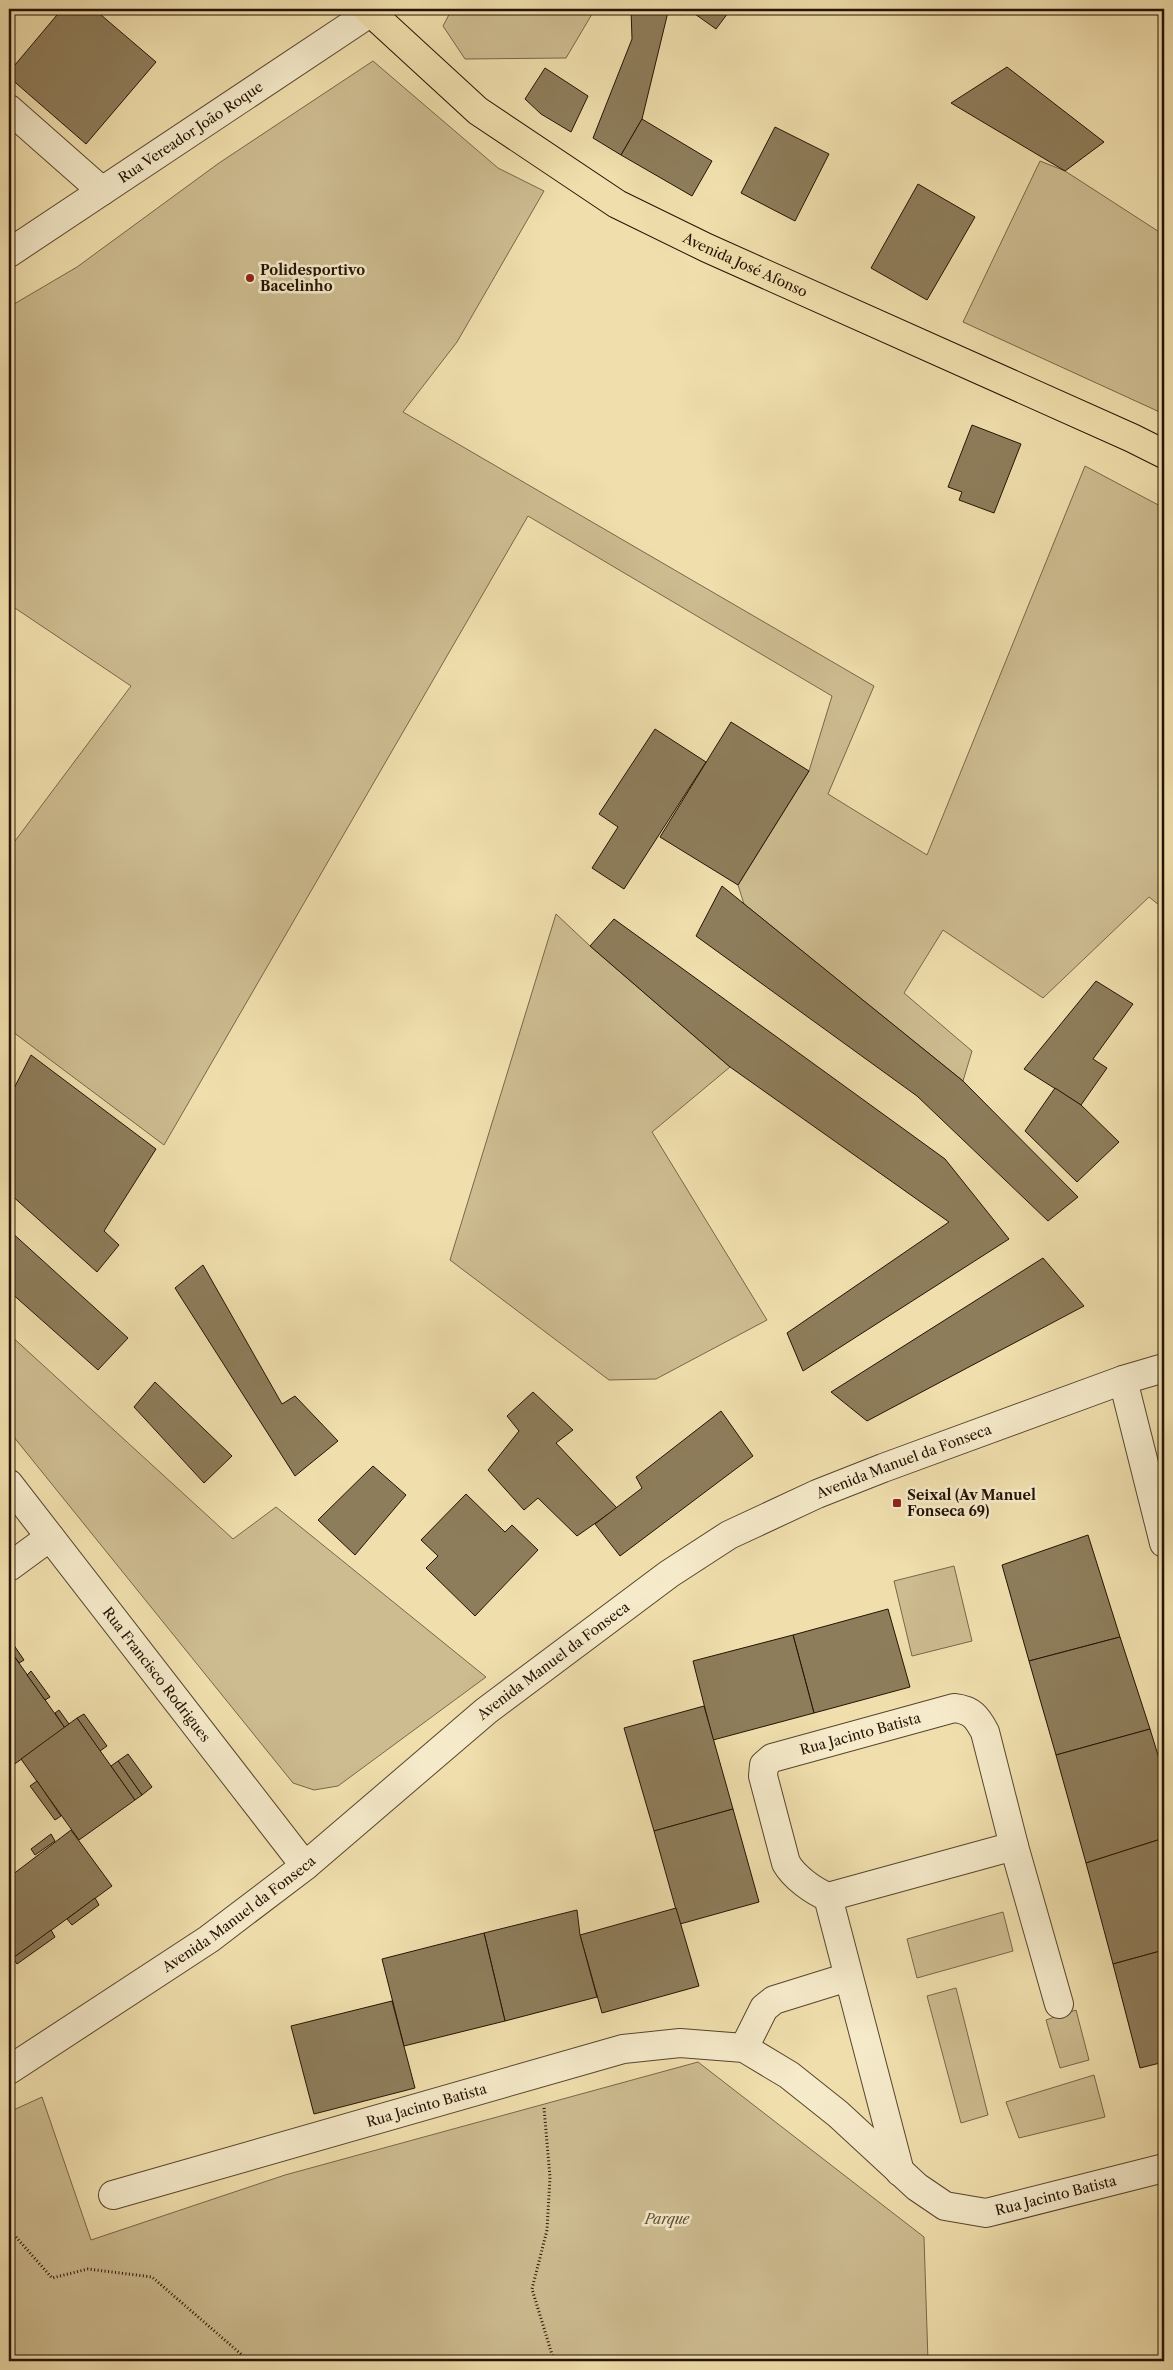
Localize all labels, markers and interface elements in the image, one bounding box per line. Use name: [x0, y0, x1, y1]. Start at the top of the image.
street label: Rua Vereador João Roque: [115, 77, 266, 187]
street label: Avenida José Afonso: [679, 228, 810, 301]
place label: Polidesportivo Bacelinho: [260, 261, 365, 295]
marker: Polidesportivo Bacelinho: [244, 272, 256, 284]
street label: Avenida Manuel da Fonseca: [813, 1420, 994, 1503]
place label: Seixal (Av Manuel Fonseca 69): [907, 1486, 1036, 1520]
marker: Seixal (Av Manuel Fonseca 69): [891, 1497, 903, 1509]
street label: Avenida Manuel da Fonseca: [473, 1597, 633, 1724]
street label: Rua Francisco Rodrigues: [99, 1603, 214, 1746]
street label: Rua Jacinto Batista: [798, 1708, 923, 1759]
street label: Avenida Manuel da Fonseca: [158, 1852, 320, 1977]
street label: Rua Jacinto Batista: [364, 2079, 489, 2131]
street label: Rua Jacinto Batista: [993, 2171, 1119, 2219]
park label: Parque: [644, 2210, 691, 2228]

